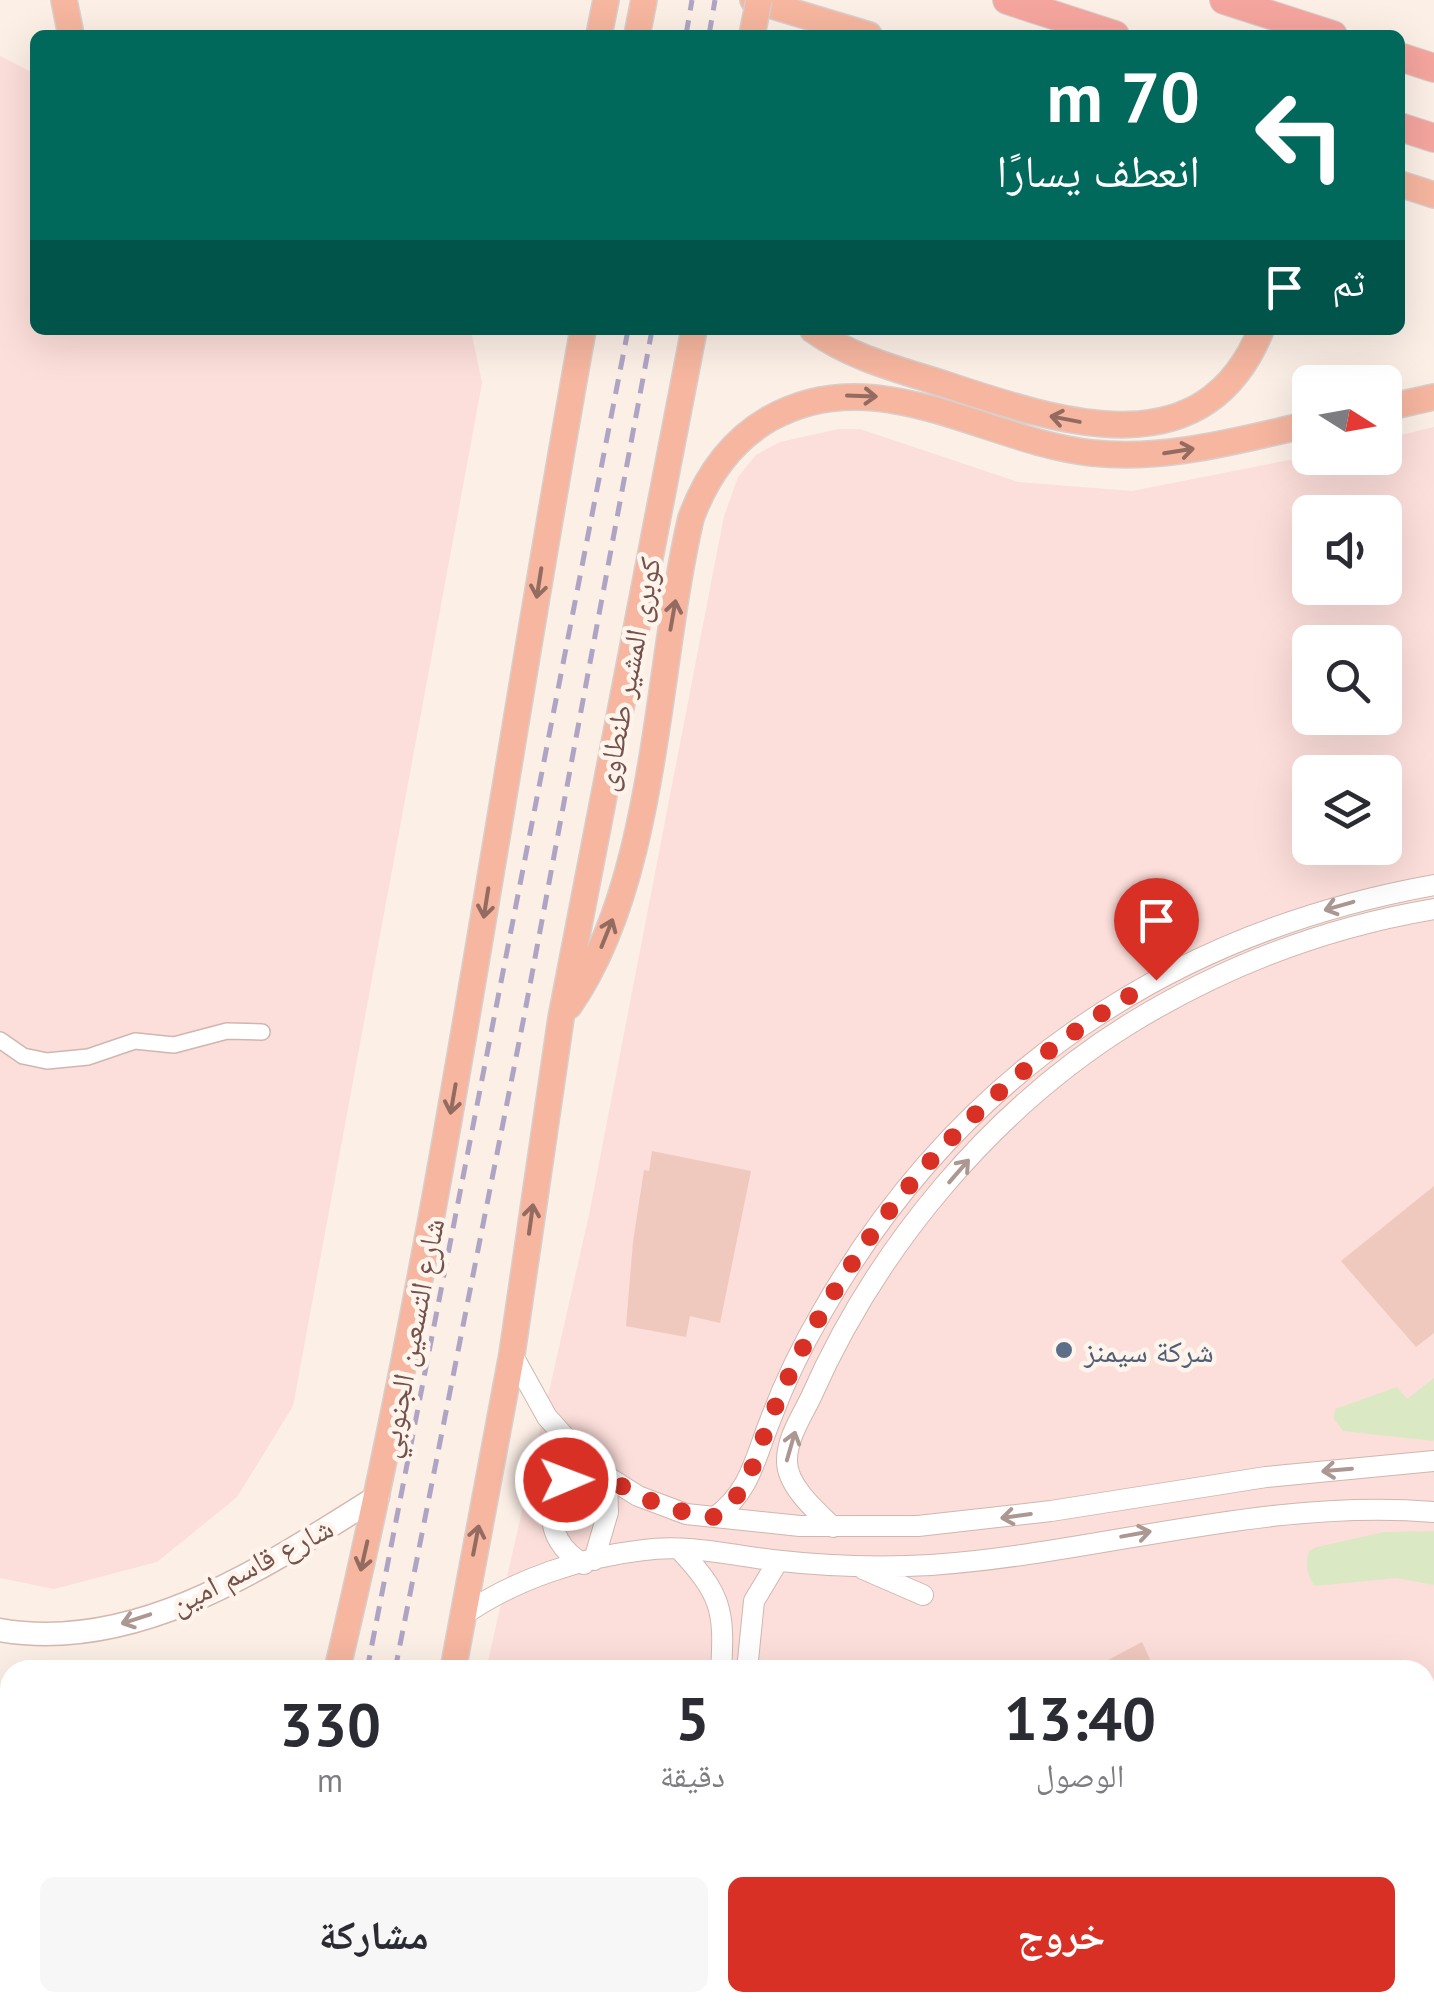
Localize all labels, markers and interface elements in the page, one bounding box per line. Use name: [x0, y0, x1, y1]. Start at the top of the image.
text: 70 m: [1047, 51, 1200, 141]
icon: left: [1235, 70, 1365, 200]
text: انعطف يسارًا: [996, 141, 1200, 199]
text: ثم: [1332, 257, 1365, 306]
icon: arrive: [1257, 260, 1312, 315]
north arrow: [1292, 365, 1402, 475]
map controls: [1292, 365, 1402, 865]
one-way arrow: [845, 386, 877, 405]
one-way arrow: [1050, 409, 1082, 428]
one-way arrow: [1162, 441, 1194, 460]
button: sound: [1292, 495, 1402, 605]
street label: كوبرى المشير طنطاوى: [585, 554, 669, 794]
one-way arrow: [529, 566, 548, 598]
one-way arrow: [664, 600, 683, 632]
button: search: [1292, 625, 1402, 735]
button: layers: [1292, 755, 1402, 865]
pin: [1114, 878, 1199, 981]
one-way arrow: [476, 887, 495, 919]
icon: arrive: [1129, 893, 1184, 948]
one-way arrow: [1324, 898, 1355, 916]
one-way arrow: [600, 918, 618, 949]
one-way arrow: [443, 1083, 462, 1115]
one-way arrow: [947, 1158, 969, 1184]
one-way arrow: [523, 1204, 541, 1236]
street label: شارع التسعين الجنوبي: [368, 1215, 458, 1462]
place label: شركة سيمنز: [1083, 1331, 1214, 1370]
marker: شركة سيمنز: [1053, 1339, 1075, 1361]
position arrow: [514, 1428, 618, 1532]
one-way arrow: [783, 1431, 802, 1463]
one-way arrow: [1321, 1461, 1354, 1480]
street label: شارع قاسم امين: [163, 1507, 340, 1625]
one-way arrow: [1000, 1508, 1032, 1526]
one-way arrow: [467, 1524, 486, 1556]
one-way arrow: [1119, 1524, 1152, 1543]
one-way arrow: [354, 1539, 372, 1571]
one-way arrow: [121, 1612, 153, 1630]
text: 5: [675, 1679, 709, 1757]
text: 13:40: [1004, 1679, 1156, 1757]
text: 330: [279, 1685, 381, 1763]
text: دقيقة: [660, 1754, 725, 1796]
text: الوصول: [1036, 1754, 1124, 1796]
text: m: [317, 1759, 343, 1801]
button: مشاركة: [40, 1877, 708, 1992]
button: خروج: [728, 1877, 1395, 1992]

